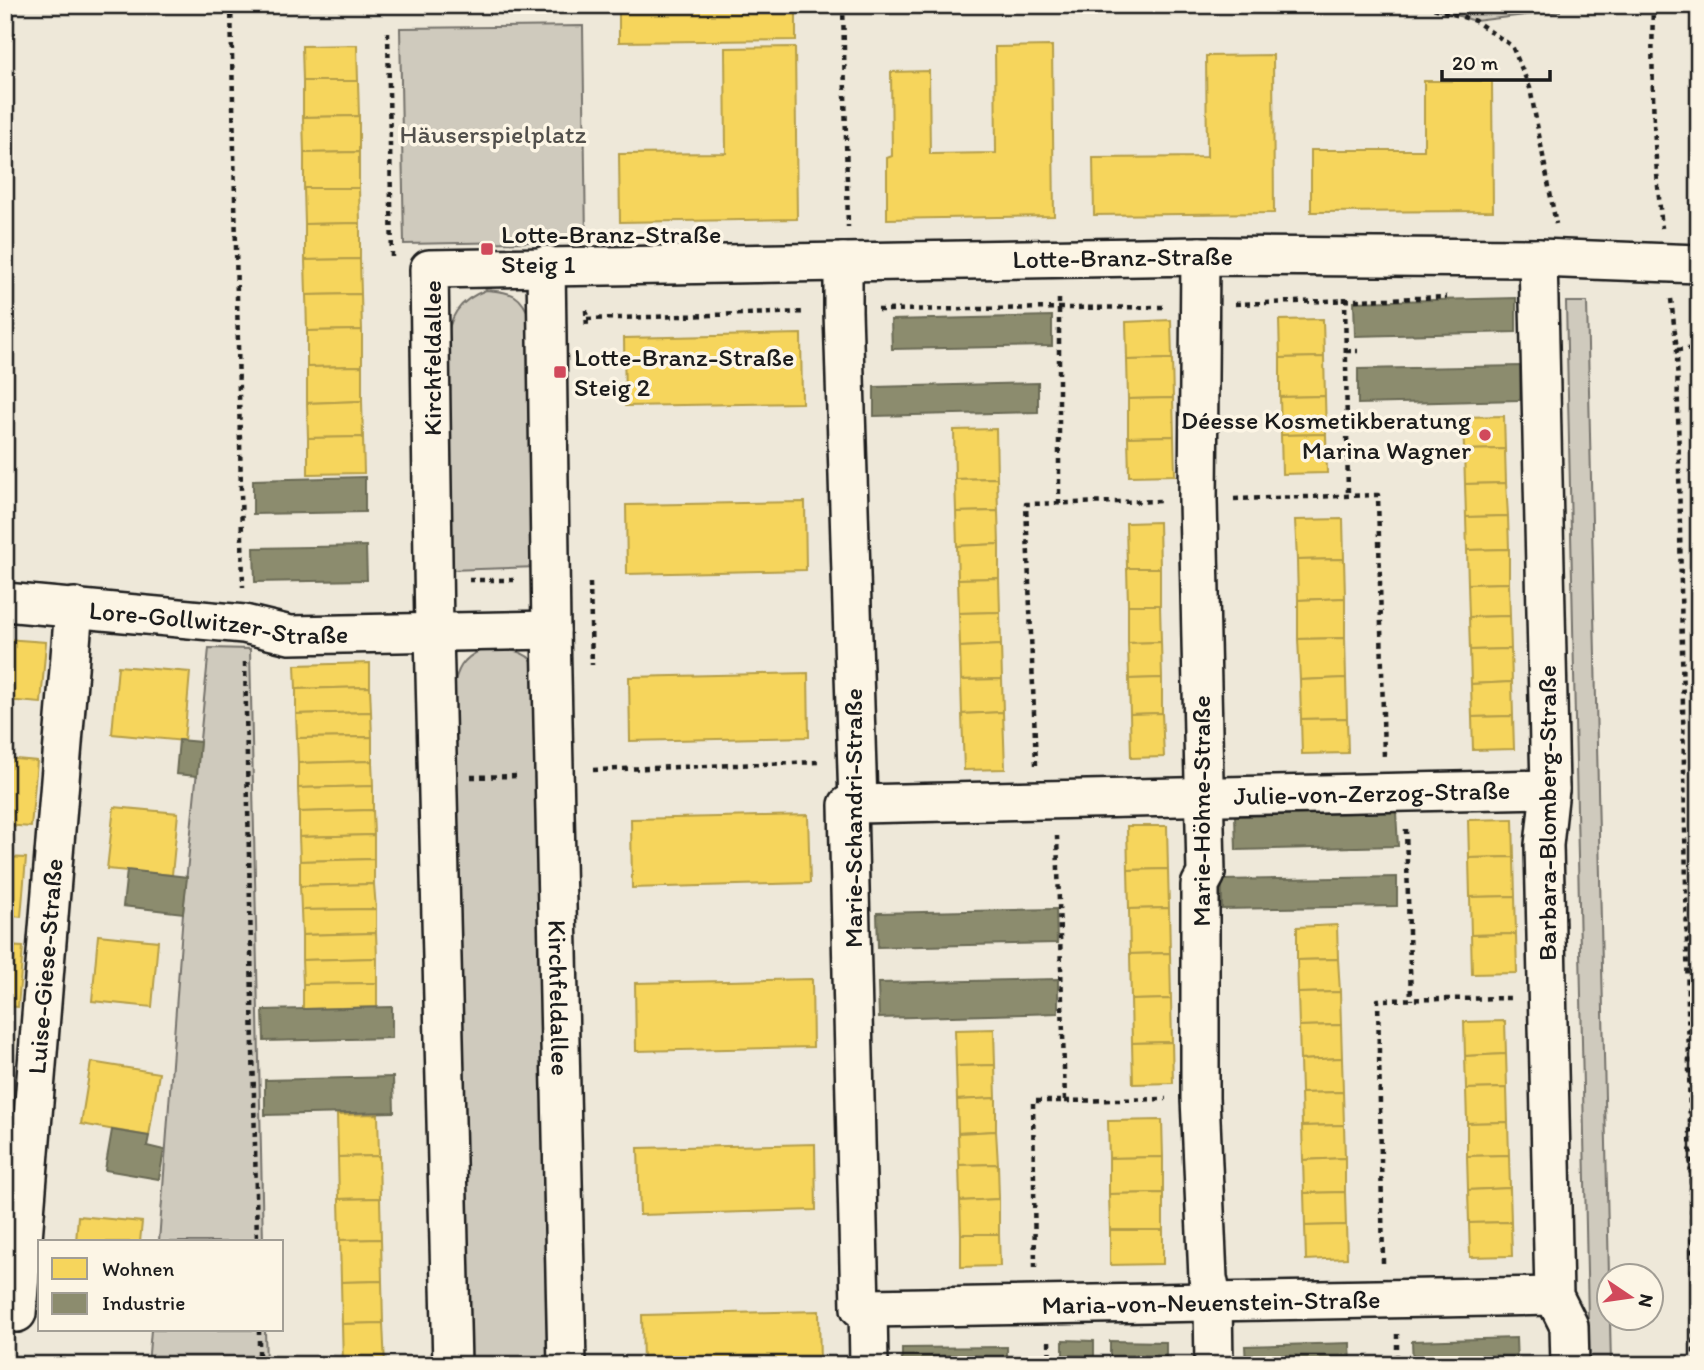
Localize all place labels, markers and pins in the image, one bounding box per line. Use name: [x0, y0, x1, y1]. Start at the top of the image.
place label: Lotte-Branz-Straße Steig 1: [501, 218, 721, 280]
marker: Lotte-Branz-Straße Steig 1: [479, 241, 495, 257]
place label: Lotte-Branz-Straße Steig 2: [574, 341, 794, 403]
marker: Lotte-Branz-Straße Steig 2: [552, 364, 568, 380]
place label: Déesse Kosmetikberatung Marina Wagner: [1181, 404, 1472, 466]
marker: Déesse Kosmetikberatung Marina Wagner: [1477, 427, 1493, 443]

